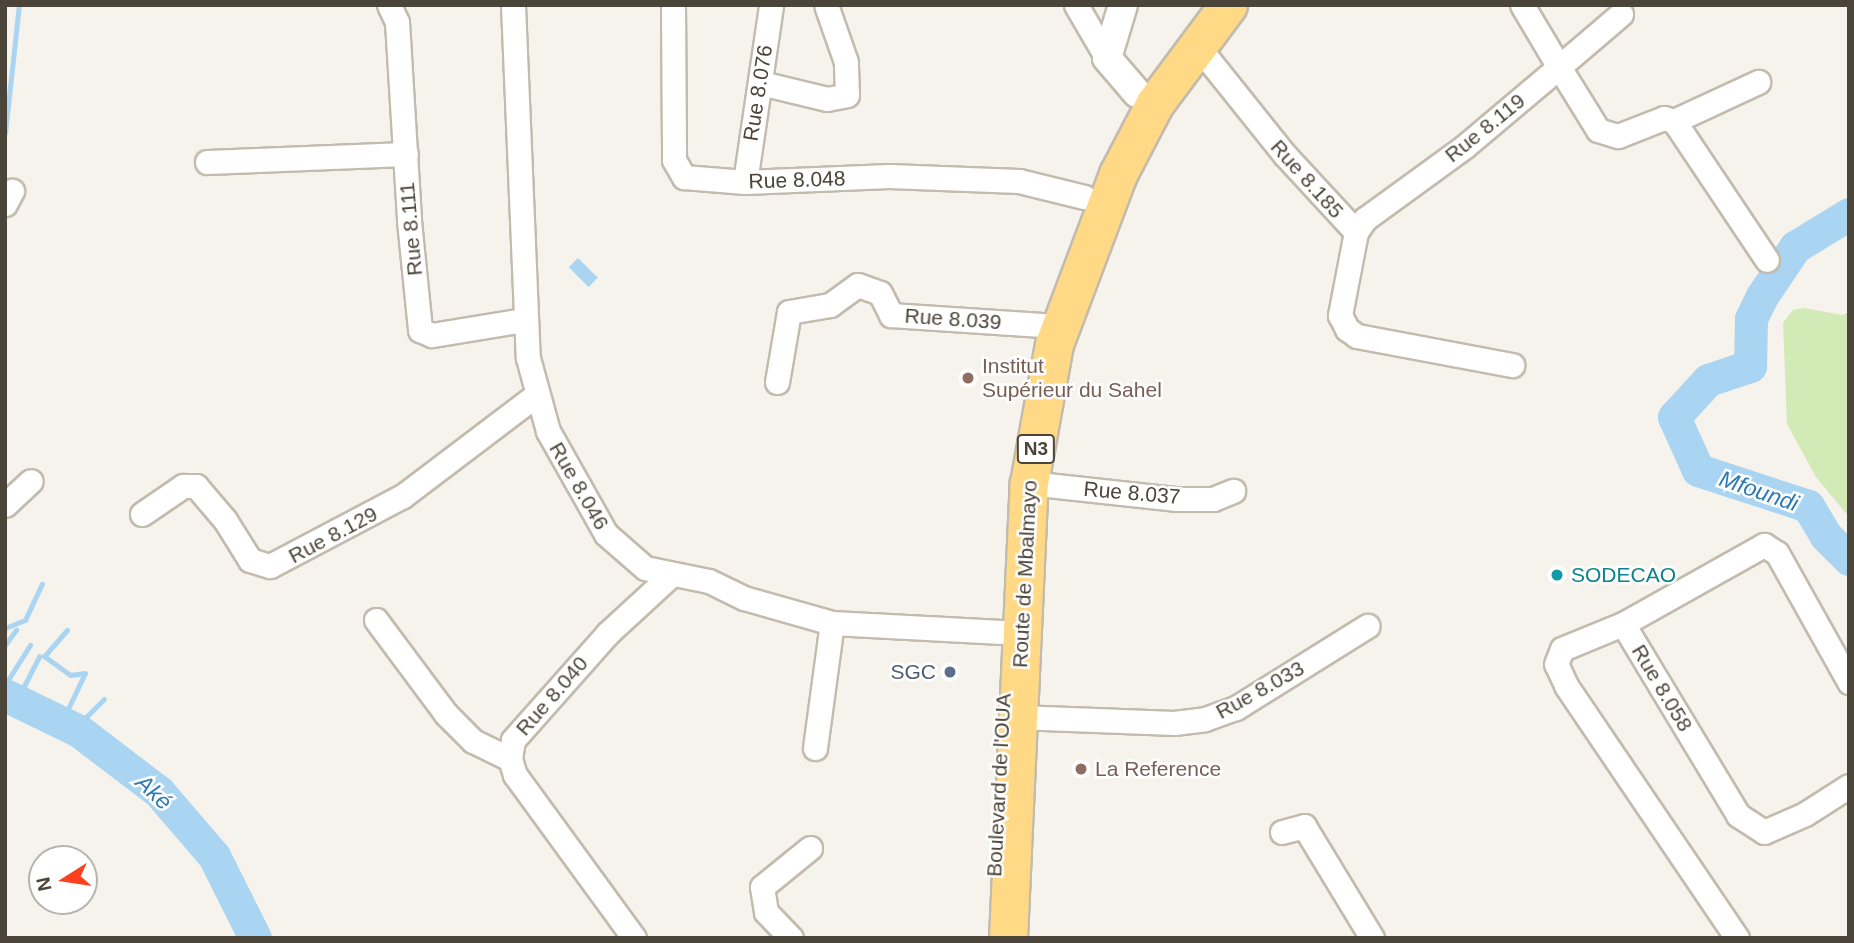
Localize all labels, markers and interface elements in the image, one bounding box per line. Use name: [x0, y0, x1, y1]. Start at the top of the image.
street label: Rue 8.076: [738, 43, 778, 143]
street label: Rue 8.119: [1440, 88, 1530, 168]
street label: Rue 8.185: [1265, 135, 1349, 223]
street label: Rue 8.048: [748, 166, 846, 194]
street label: Rue 8.111: [394, 181, 428, 277]
street label: Rue 8.039: [904, 303, 1002, 335]
place label: Institut Supérieur du Sahel: [982, 353, 1162, 403]
marker: Institut Supérieur du Sahel: [960, 370, 976, 386]
road number: N3: [1017, 433, 1055, 464]
street label: Rue 8.046: [544, 438, 614, 534]
water label: Mfoundi: [1716, 465, 1802, 517]
street label: Rue 8.037: [1083, 476, 1181, 510]
street label: Route de Mbalmayo: [1007, 480, 1043, 668]
street label: Rue 8.129: [284, 501, 382, 569]
place label: SODECAO: [1571, 562, 1676, 588]
marker: SODECAO: [1549, 567, 1565, 583]
street label: Rue 8.058: [1626, 640, 1698, 736]
street label: Rue 8.040: [511, 651, 593, 741]
street label: Rue 8.033: [1212, 655, 1308, 725]
place label: SGC: [890, 659, 936, 685]
marker: SGC: [942, 664, 958, 680]
street label: Boulevard de l'OUA: [982, 693, 1016, 877]
place label: La Reference: [1095, 756, 1221, 782]
marker: La Reference: [1073, 761, 1089, 777]
water label: Aké: [130, 768, 178, 816]
north arrow: [28, 845, 98, 915]
text: N: [32, 875, 56, 893]

